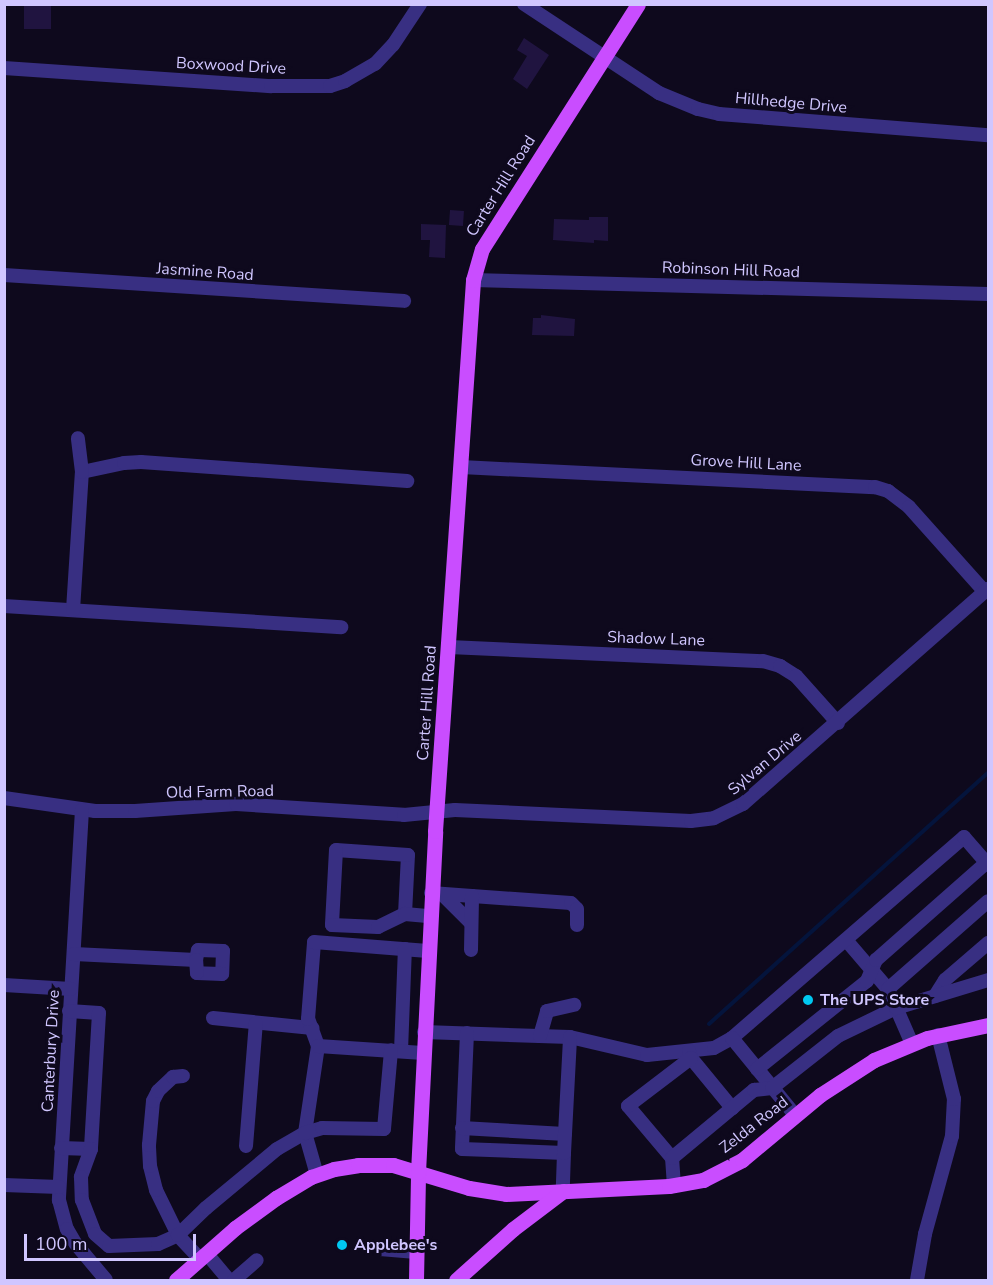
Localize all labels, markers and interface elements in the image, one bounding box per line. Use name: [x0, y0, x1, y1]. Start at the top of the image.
street label: Boxwood Drive: [175, 54, 287, 78]
street label: Hillhedge Drive: [734, 89, 848, 117]
street label: Carter Hill Road: [462, 132, 540, 240]
street label: Robinson Hill Road: [662, 258, 800, 282]
street label: Jasmine Road: [156, 259, 254, 285]
street label: Grove Hill Lane: [690, 451, 802, 475]
street label: Shadow Lane: [607, 628, 705, 650]
street label: Carter Hill Road: [413, 645, 441, 761]
street label: Sylvan Drive: [724, 727, 806, 799]
street label: Old Farm Road: [166, 781, 274, 803]
street label: Canterbury Drive: [38, 989, 64, 1113]
place label: The UPS Store: [820, 990, 929, 1010]
marker: The UPS Store: [801, 993, 815, 1007]
street label: Zelda Road: [716, 1092, 792, 1158]
scale bar: [27, 1222, 200, 1260]
text: 100 m: [35, 1232, 87, 1256]
place label: Applebee's: [354, 1235, 437, 1255]
marker: Applebee's: [335, 1238, 349, 1252]

